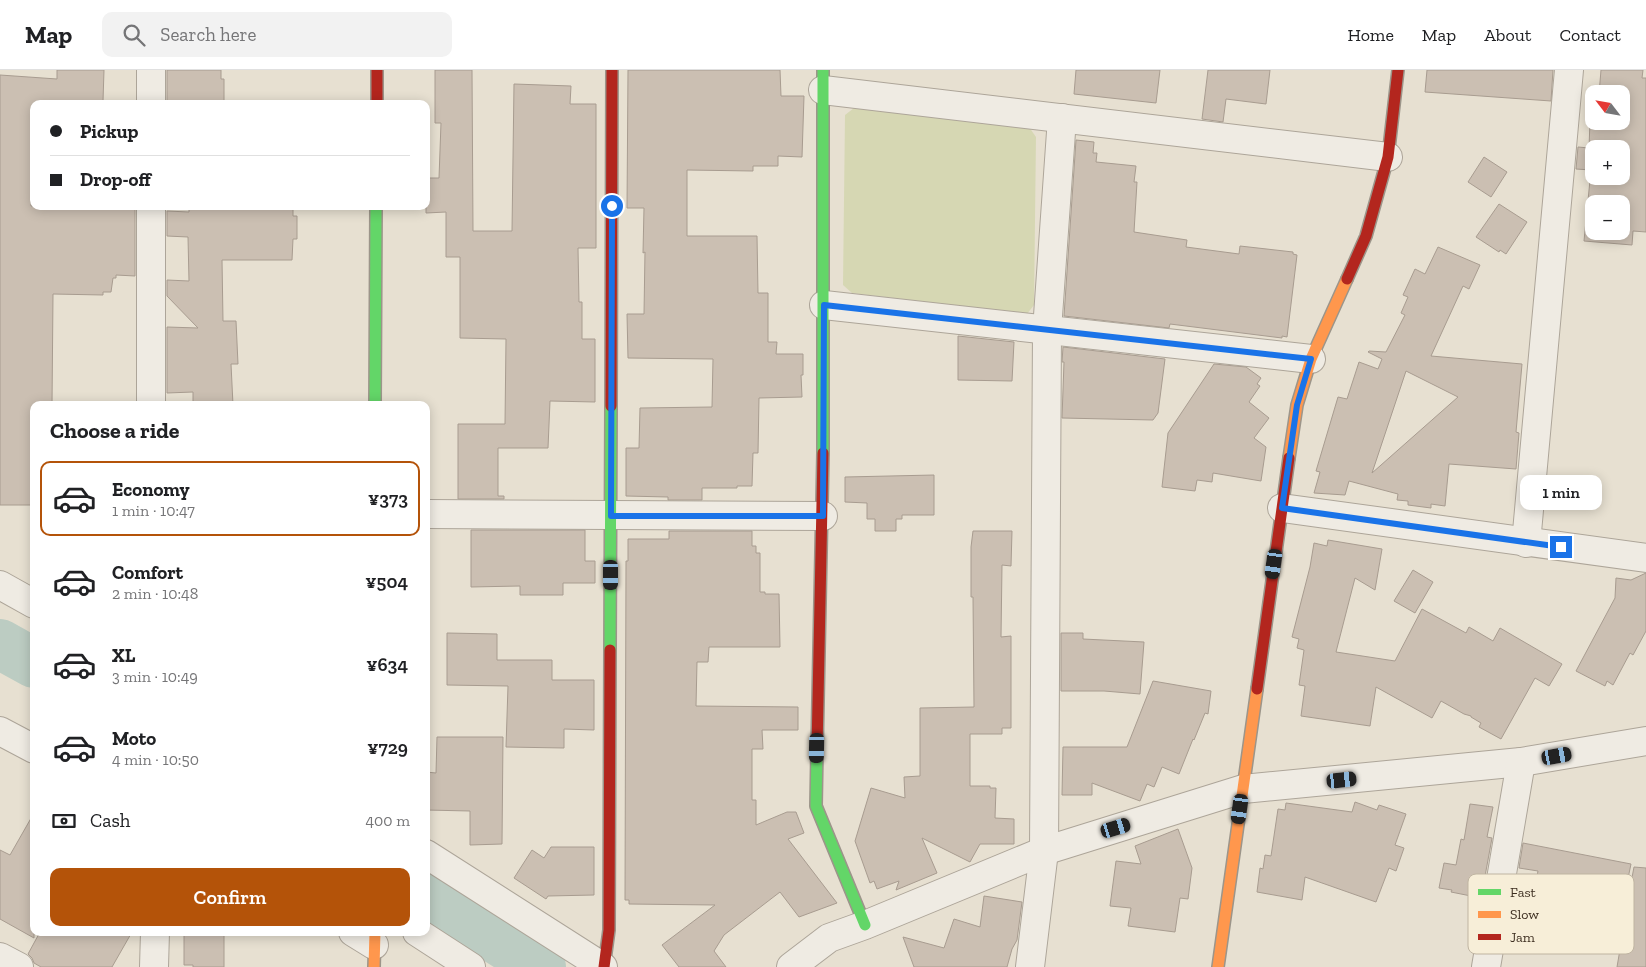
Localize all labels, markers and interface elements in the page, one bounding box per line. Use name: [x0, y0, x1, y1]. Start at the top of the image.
search box: [102, 12, 452, 57]
text: Map: [25, 20, 72, 49]
icon: search: [120, 21, 148, 49]
text: Search here: [160, 23, 257, 46]
text: Home: [1347, 24, 1394, 46]
text: Map: [1422, 24, 1456, 46]
text: About: [1484, 24, 1531, 46]
text: Contact: [1559, 24, 1621, 46]
north arrow: [1585, 85, 1630, 130]
map controls: [1585, 85, 1630, 240]
text: Pickup: [80, 120, 138, 143]
button: +: [1585, 140, 1630, 185]
text: Drop-off: [80, 168, 151, 191]
route start: [601, 195, 623, 217]
button: −: [1585, 195, 1630, 240]
text: Choose a ride: [50, 417, 180, 444]
callout: 1 min: [1520, 474, 1602, 510]
icon: car: [52, 476, 97, 521]
text: Economy: [112, 478, 190, 501]
text: 1 min: [1542, 483, 1580, 502]
text: ¥373: [368, 487, 408, 510]
text: 1 min · 10:47: [112, 501, 195, 520]
route end: [1550, 536, 1572, 558]
car: [1264, 548, 1283, 580]
icon: car: [52, 559, 97, 604]
car: [603, 560, 618, 590]
text: Comfort: [112, 561, 183, 584]
text: ¥504: [365, 570, 408, 593]
text: 2 min · 10:48: [112, 584, 198, 603]
icon: car: [52, 642, 97, 687]
text: XL: [112, 644, 135, 667]
text: ¥634: [366, 653, 408, 676]
text: 3 min · 10:49: [112, 667, 198, 686]
icon: car: [52, 725, 97, 770]
text: Moto: [112, 727, 156, 750]
car: [809, 733, 824, 763]
text: ¥729: [367, 736, 408, 759]
car: [1540, 746, 1573, 766]
text: 4 min · 10:50: [112, 750, 199, 769]
car: [1326, 771, 1357, 789]
car: [1230, 793, 1249, 825]
icon: cash: [50, 807, 78, 835]
text: Cash: [90, 809, 130, 832]
text: 400 m: [366, 811, 410, 830]
car: [1099, 816, 1132, 840]
button: Confirm: [50, 868, 410, 926]
legend: [1468, 874, 1634, 954]
text: Fast: [1510, 884, 1537, 901]
text: Slow: [1510, 906, 1539, 923]
text: Jam: [1510, 929, 1535, 946]

